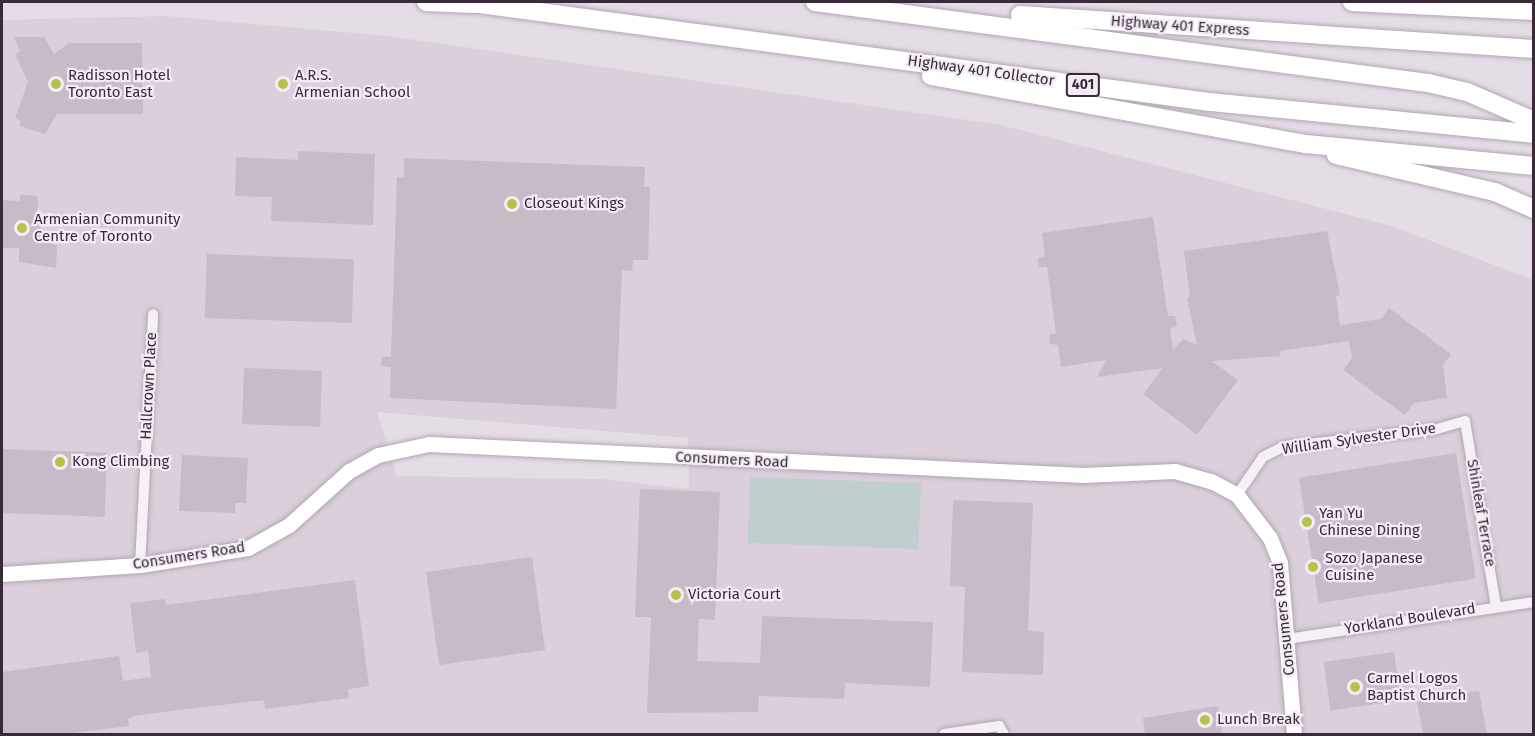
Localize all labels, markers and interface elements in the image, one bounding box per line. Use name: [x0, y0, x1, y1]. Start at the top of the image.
street label: Highway 401 Express: [1110, 12, 1250, 40]
street label: Highway 401 Collector: [906, 52, 1056, 90]
place label: Radisson Hotel Toronto East: [68, 66, 170, 101]
place label: A.R.S. Armenian School: [295, 66, 410, 101]
road number: 401: [1065, 74, 1101, 96]
marker: Radisson Hotel Toronto East: [49, 77, 63, 91]
marker: A.R.S. Armenian School: [276, 77, 290, 91]
place label: Closeout Kings: [524, 195, 624, 213]
marker: Closeout Kings: [505, 197, 519, 211]
place label: Armenian Community Centre of Toronto: [34, 210, 180, 245]
marker: Armenian Community Centre of Toronto: [15, 221, 29, 235]
street label: Hallcrown Place: [137, 332, 161, 440]
street label: William Sylvester Drive: [1281, 419, 1437, 459]
street label: Consumers Road: [675, 448, 789, 472]
place label: Kong Climbing: [72, 453, 169, 471]
marker: Kong Climbing: [53, 455, 67, 469]
street label: Shinleaf Terrace: [1463, 458, 1499, 568]
place label: Yan Yu Chinese Dining: [1319, 504, 1420, 539]
marker: Yan Yu Chinese Dining: [1300, 515, 1314, 529]
street label: Consumers Road: [132, 538, 246, 574]
place label: Sozo Japanese Cuisine: [1325, 549, 1423, 584]
marker: Sozo Japanese Cuisine: [1306, 560, 1320, 574]
street label: Consumers Road: [1269, 562, 1299, 676]
place label: Victoria Court: [688, 586, 781, 604]
marker: Victoria Court: [669, 588, 683, 602]
street label: Yorkland Boulevard: [1343, 600, 1477, 638]
place label: Carmel Logos Baptist Church: [1367, 669, 1466, 704]
marker: Carmel Logos Baptist Church: [1348, 680, 1362, 694]
place label: Lunch Break: [1217, 711, 1300, 729]
marker: Lunch Break: [1198, 713, 1212, 727]

